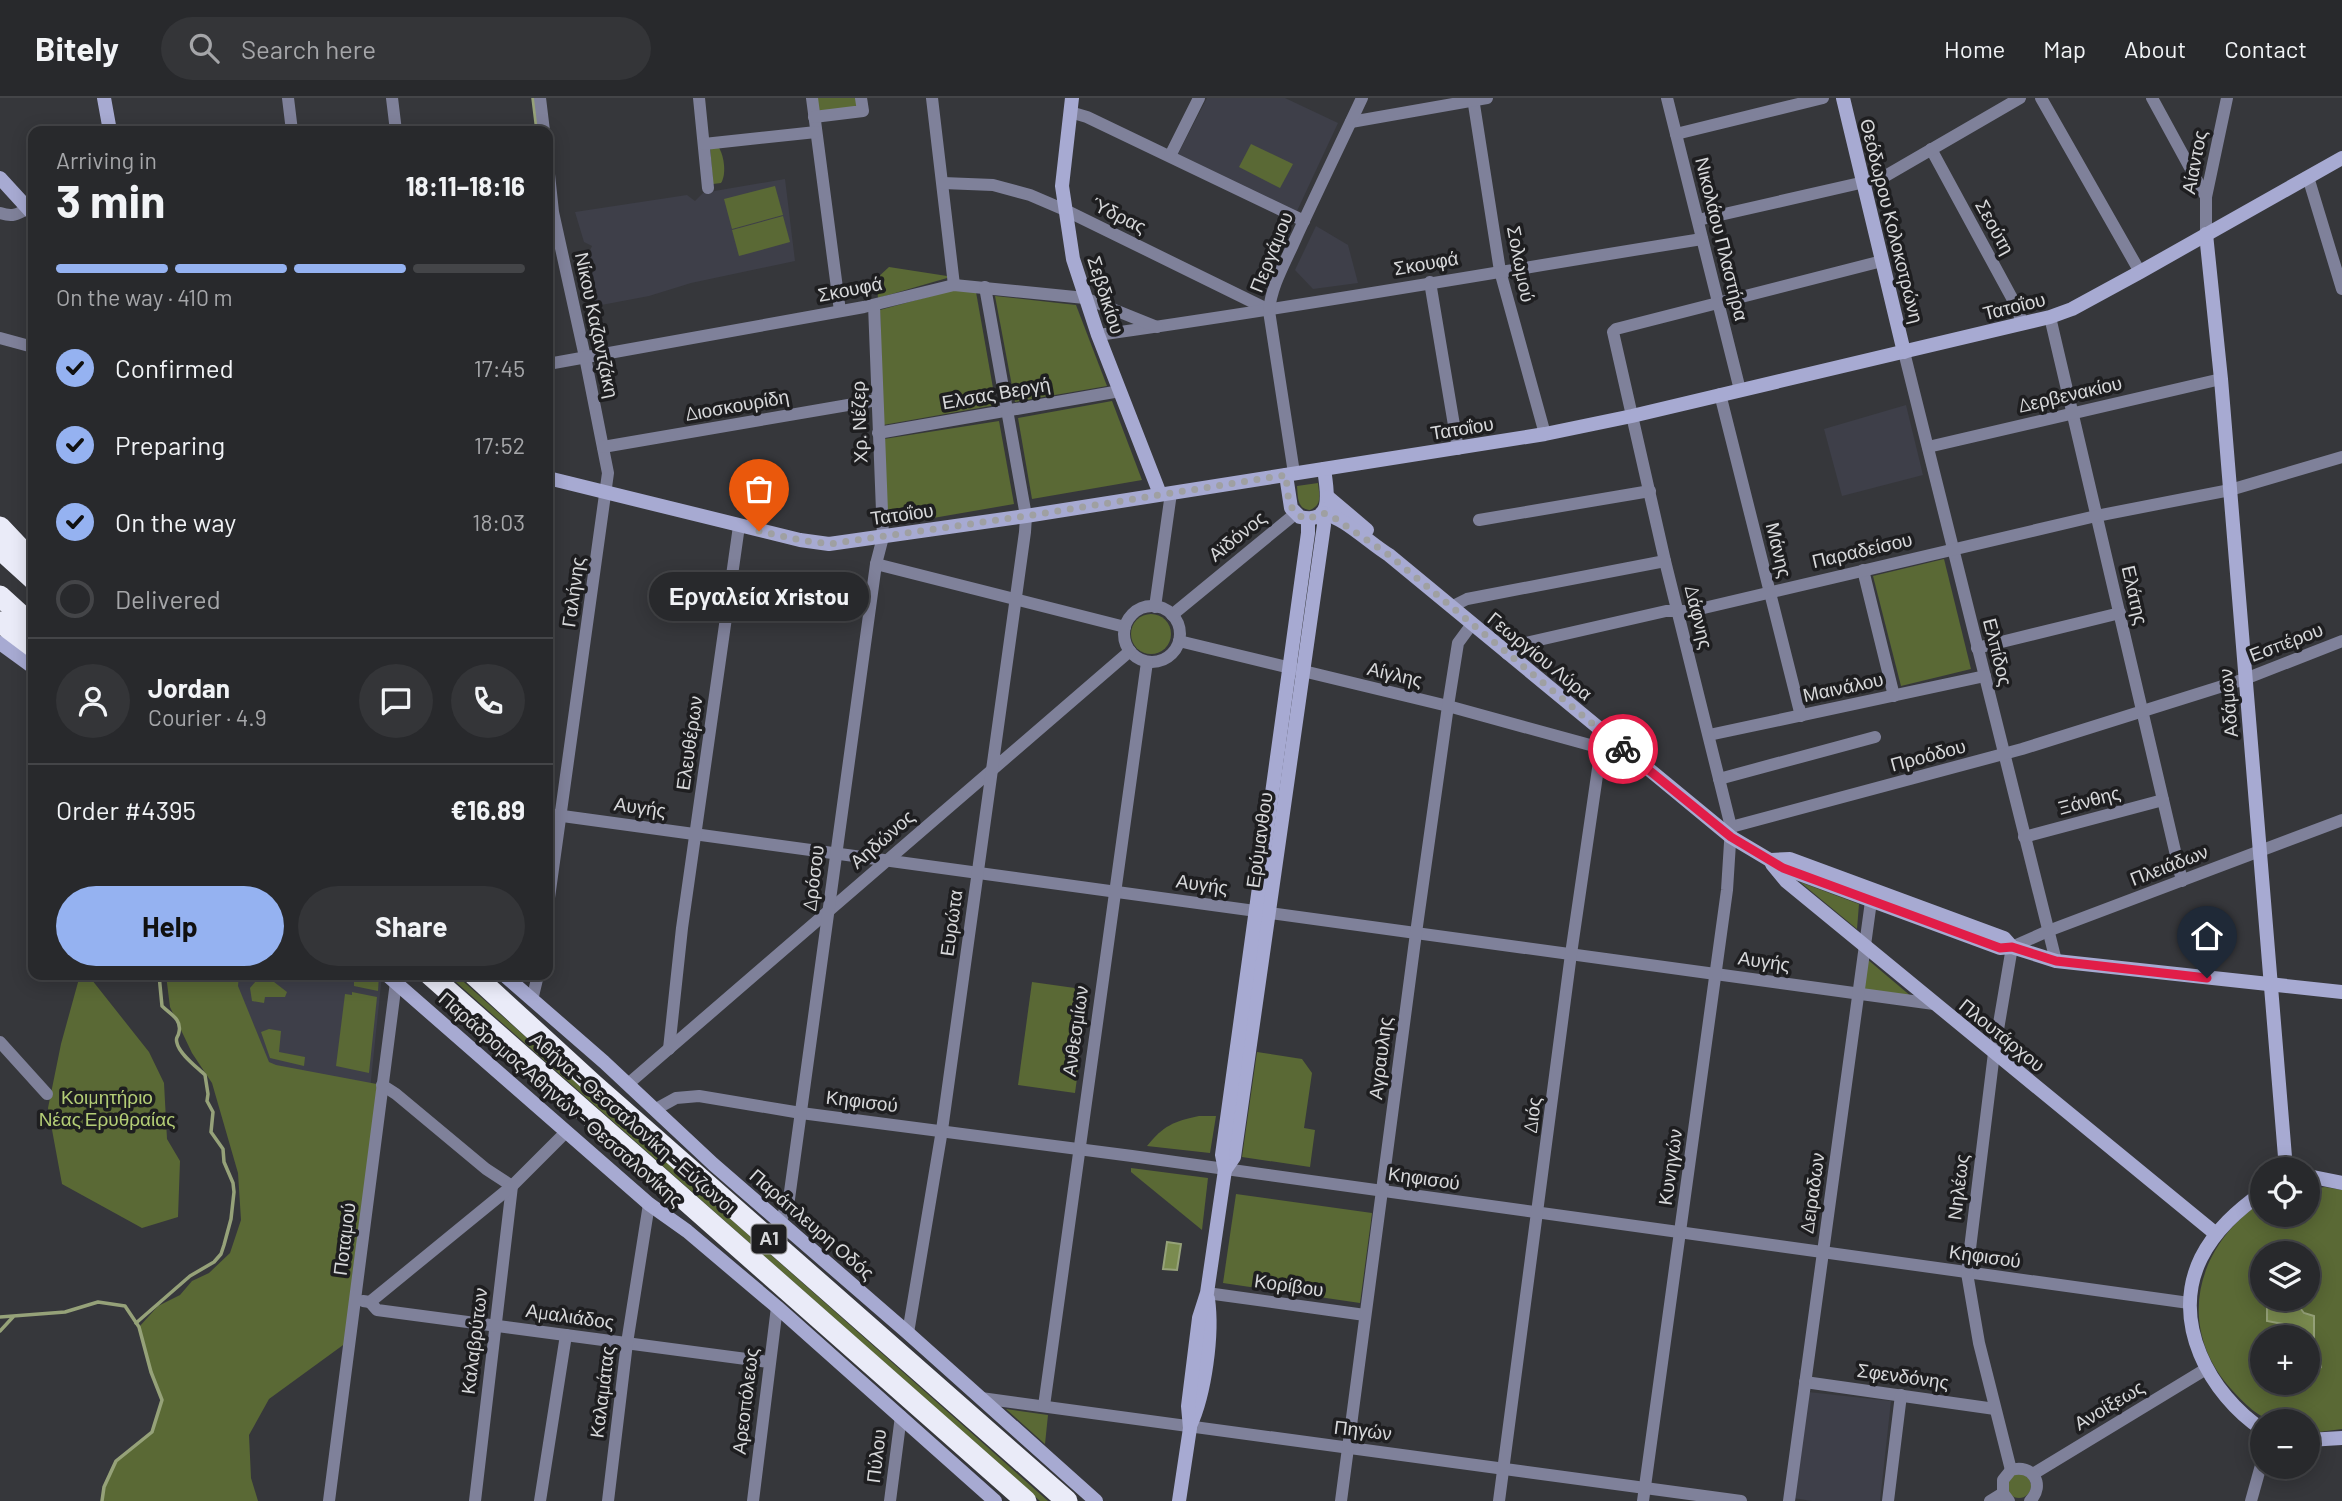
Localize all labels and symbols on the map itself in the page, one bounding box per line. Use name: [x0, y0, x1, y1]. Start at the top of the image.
street label: Θεόδωρου Κολοκοτρώνη: [1856, 116, 1929, 326]
street label: Αίαντος: [2176, 128, 2211, 196]
street label: Νικολάου Πλαστήρα: [1691, 155, 1754, 323]
street label: Ύδρας: [1088, 192, 1150, 238]
street label: Σεούτη: [1971, 195, 2020, 258]
street label: Περγάμου: [1244, 208, 1297, 295]
street label: Σολωμού: [1503, 224, 1540, 304]
street label: Σκουφά: [1392, 246, 1460, 280]
street label: Νίκου Καζαντζάκη: [571, 250, 624, 400]
street label: Σεβδικίου: [1083, 253, 1130, 337]
street label: Σκουφά: [816, 271, 884, 306]
street label: Τατοΐου: [1980, 287, 2047, 324]
street label: Δερβενακίου: [2016, 370, 2124, 417]
street label: Ελσας Βεργή: [940, 372, 1052, 413]
street label: Χρ. Νέζερ: [846, 380, 871, 464]
street label: Διοσκουρίδη: [683, 384, 791, 425]
street label: Τατοΐου: [1429, 411, 1495, 444]
pin: [729, 459, 789, 531]
street label: Τατοΐου: [869, 498, 935, 529]
street label: Αϊδόνος: [1203, 506, 1270, 566]
street label: Μάνης: [1762, 520, 1797, 580]
street label: Παραδείσου: [1809, 527, 1914, 572]
street label: Γαλήνης: [556, 555, 589, 629]
street label: Ελάτης: [2118, 563, 2153, 627]
callout: Εργαλεία Xristou: [649, 573, 869, 622]
street label: Δάφνης: [1681, 583, 1718, 651]
street label: Γεωργίου Λύρα: [1483, 606, 1597, 705]
street label: Ελπίδος: [1979, 616, 2018, 688]
street label: Εσπέρου: [2246, 617, 2326, 666]
street label: Αίγλης: [1365, 656, 1425, 691]
street label: Μαινάλου: [1801, 667, 1885, 706]
street label: Αδάμων: [2213, 668, 2242, 738]
street label: Ελευθέρων: [670, 694, 707, 792]
courier: [1588, 714, 1658, 784]
street label: Προόδου: [1888, 733, 1968, 776]
street label: Ξάνθης: [2055, 780, 2122, 819]
street label: Αυγής: [613, 791, 668, 822]
street label: Ερύμανθου: [1240, 791, 1277, 889]
street label: Αηδώνος: [845, 804, 919, 873]
street label: Πλειάδων: [2127, 839, 2211, 890]
street label: Δρόσου: [797, 844, 828, 912]
street label: Αυγής: [1175, 868, 1230, 899]
street label: Ευρώτα: [934, 888, 967, 958]
pin: [2177, 906, 2237, 978]
street label: Αυγής: [1737, 945, 1792, 976]
street label: Ανθεσμίων: [1057, 984, 1092, 1078]
street label: Παράδρομος Αθηνών - Θεσσαλονίκης: [435, 986, 688, 1211]
street label: Πλουτάρχου: [1955, 993, 2050, 1076]
street label: Αγραυλης: [1363, 1015, 1396, 1101]
street label: Αθήνα - Θεσσαλονίκη - Εύζωνοι: [526, 1027, 741, 1218]
park label: Κοιμητήριο Νέας Ερυθραίας: [39, 1085, 175, 1130]
street label: Κηφισού: [825, 1085, 899, 1116]
street label: Διός: [1518, 1096, 1545, 1134]
street label: Κυνηγών: [1653, 1127, 1686, 1207]
street label: Δειραδων: [1794, 1151, 1829, 1235]
street label: Νηλέως: [1942, 1153, 1973, 1221]
street label: Κηφισού: [1387, 1161, 1462, 1194]
street label: Παράπλευρη Οδός: [745, 1163, 879, 1284]
street label: Ποταμού: [328, 1201, 359, 1277]
road number: Α1: [752, 1224, 786, 1254]
street label: Κηφισού: [1948, 1239, 2023, 1272]
street label: Κορίβου: [1253, 1268, 1325, 1301]
street label: Καλαβρύτων: [456, 1286, 491, 1396]
street label: Αμαλιάδος: [524, 1298, 616, 1333]
street label: Καλαμάτας: [584, 1345, 619, 1439]
street label: Αρεοπόλεως: [727, 1346, 762, 1455]
street label: Σφενδόνης: [1856, 1358, 1950, 1393]
street label: Ανοίξεως: [2070, 1375, 2148, 1434]
street label: Πηγών: [1333, 1415, 1393, 1444]
street label: Πύλου: [861, 1428, 890, 1484]

